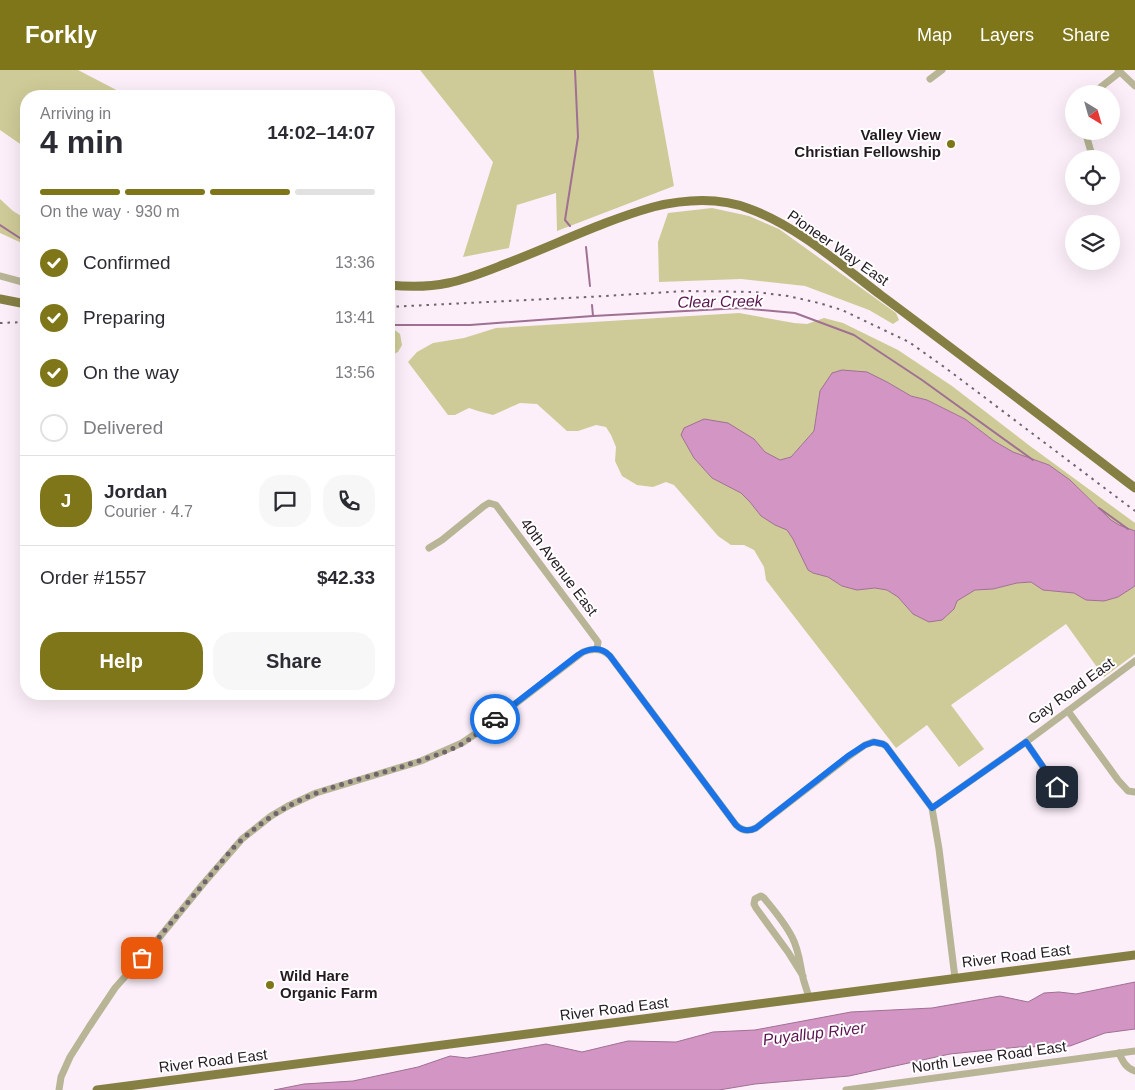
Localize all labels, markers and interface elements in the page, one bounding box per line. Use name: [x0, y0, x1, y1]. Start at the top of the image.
text: Forkly: [25, 21, 97, 48]
text: Map: [917, 25, 952, 45]
text: Layers: [980, 25, 1034, 45]
text: Share: [1062, 25, 1110, 45]
north arrow: [1065, 85, 1120, 140]
map controls: [1065, 85, 1120, 270]
text: Arriving in: [40, 105, 111, 122]
text: 14:02–14:07: [267, 122, 375, 143]
text: 4 min: [40, 124, 124, 160]
place label: Valley View Christian Fellowship: [794, 126, 941, 160]
marker: Valley View Christian Fellowship: [945, 138, 957, 150]
button: locate: [1065, 150, 1120, 205]
text: On the way · 930 m: [40, 203, 180, 220]
street label: Pioneer Way East: [784, 206, 893, 289]
button: layers: [1065, 215, 1120, 270]
icon: check: [40, 249, 68, 277]
text: Confirmed: [83, 252, 171, 273]
text: 13:36: [335, 254, 375, 271]
water label: Clear Creek: [677, 292, 764, 311]
icon: check: [40, 304, 68, 332]
text: Preparing: [83, 307, 165, 328]
text: 13:41: [335, 309, 375, 326]
icon: check: [40, 359, 68, 387]
text: On the way: [83, 362, 179, 383]
text: 13:56: [335, 364, 375, 381]
text: Delivered: [83, 417, 163, 438]
button: chat: [259, 475, 311, 527]
button: phone: [323, 475, 375, 527]
text: Jordan: [104, 481, 167, 502]
text: J: [61, 490, 71, 511]
text: Courier · 4.7: [104, 503, 193, 520]
street label: 40th Avenue East: [517, 515, 602, 619]
text: Order #1557: [40, 567, 147, 588]
text: $42.33: [317, 567, 375, 588]
button: Help: [40, 632, 203, 690]
button: Share: [213, 632, 375, 690]
street label: Gay Road East: [1025, 653, 1118, 727]
courier: [470, 694, 520, 744]
icon: car: [481, 705, 509, 733]
pin: [1036, 766, 1078, 808]
icon: home: [1043, 773, 1071, 801]
pin: [121, 937, 163, 979]
street label: River Road East: [961, 940, 1072, 971]
icon: bag: [128, 944, 156, 972]
place label: Wild Hare Organic Farm: [280, 967, 378, 1001]
marker: Wild Hare Organic Farm: [264, 979, 276, 991]
street label: River Road East: [559, 993, 670, 1024]
water label: Puyallup River: [762, 1019, 867, 1048]
street label: North Levee Road East: [911, 1037, 1068, 1076]
street label: River Road East: [158, 1045, 269, 1076]

